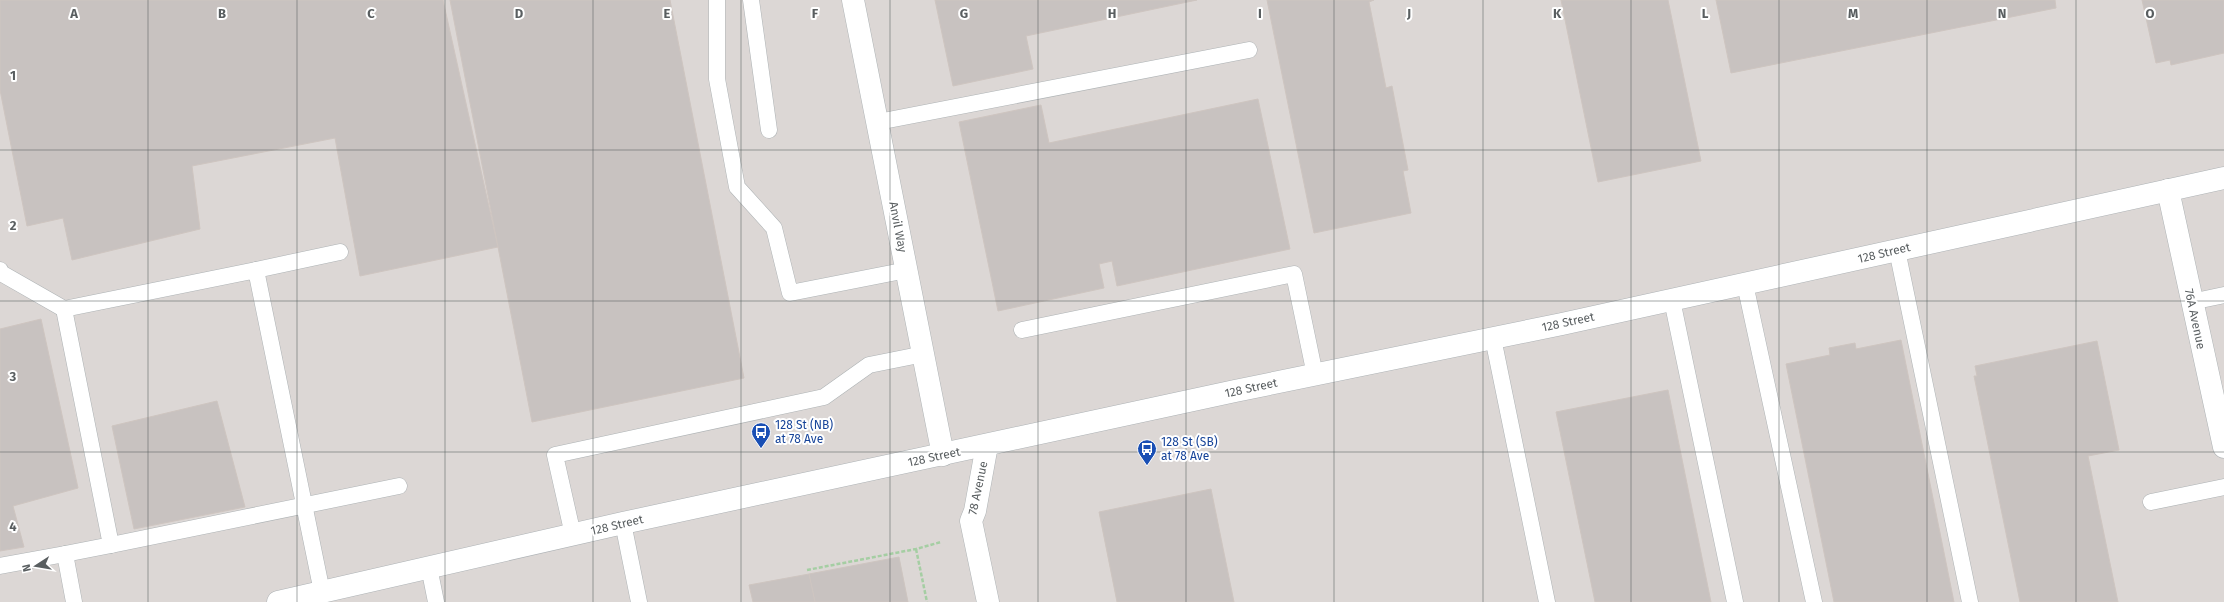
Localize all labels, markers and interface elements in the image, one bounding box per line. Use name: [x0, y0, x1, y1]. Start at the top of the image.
text: A: [69, 6, 78, 21]
text: B: [218, 6, 226, 21]
text: C: [367, 6, 375, 21]
text: D: [515, 6, 524, 21]
text: E: [664, 6, 671, 21]
text: F: [812, 6, 819, 21]
text: G: [960, 6, 968, 21]
text: H: [1108, 6, 1116, 21]
text: I: [1258, 6, 1262, 21]
text: J: [1406, 6, 1411, 21]
text: K: [1553, 6, 1562, 21]
text: L: [1702, 6, 1709, 21]
text: M: [1848, 6, 1858, 21]
text: N: [1998, 6, 2006, 21]
text: O: [2146, 6, 2155, 21]
text: 1: [10, 68, 16, 83]
street label: Anvil Way: [886, 200, 910, 254]
text: 2: [10, 218, 17, 233]
street label: 128 Street: [1856, 240, 1912, 266]
street label: 76A Avenue: [2182, 288, 2208, 350]
street label: 128 Street: [1540, 309, 1596, 334]
text: 3: [9, 369, 17, 384]
street label: 128 Street: [1223, 375, 1279, 400]
place label: 128 St (NB) at 78 Ave: [775, 418, 833, 446]
bus stop icon: 128 St (NB) at 78 Ave: [750, 421, 772, 449]
place label: 128 St (SB) at 78 Ave: [1161, 435, 1218, 463]
bus stop icon: 128 St (SB) at 78 Ave: [1136, 438, 1158, 466]
street label: 128 Street: [906, 444, 962, 469]
street label: 78 Avenue: [965, 460, 991, 516]
street label: 128 Street: [589, 512, 645, 538]
text: 4: [9, 519, 17, 534]
north arrow: [16, 546, 56, 586]
text: N: [20, 563, 34, 573]

